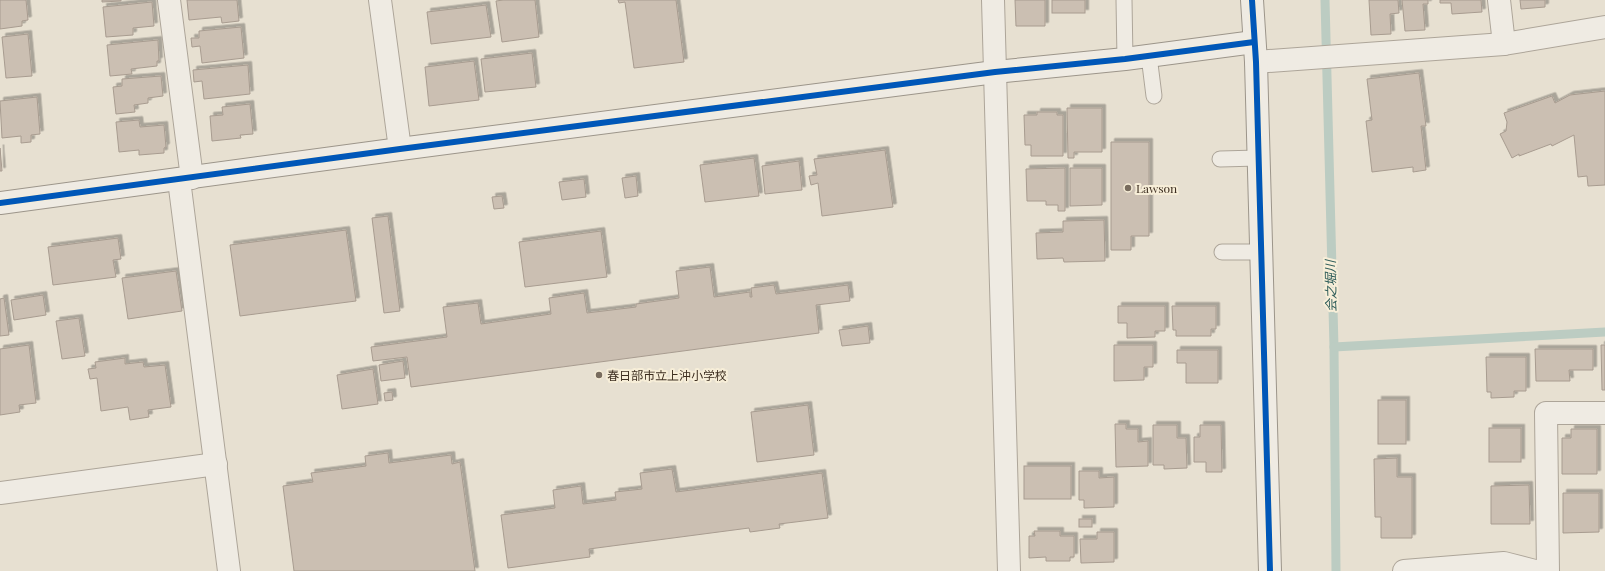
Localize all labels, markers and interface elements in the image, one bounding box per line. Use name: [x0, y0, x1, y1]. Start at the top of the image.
place label: Lawson: [1136, 180, 1177, 196]
marker: Lawson: [1123, 183, 1133, 193]
water label: 会之堀川: [1321, 258, 1339, 312]
place label: 春日部市立上沖小学校: [607, 367, 727, 383]
marker: 春日部市立上沖小学校: [594, 370, 604, 380]

